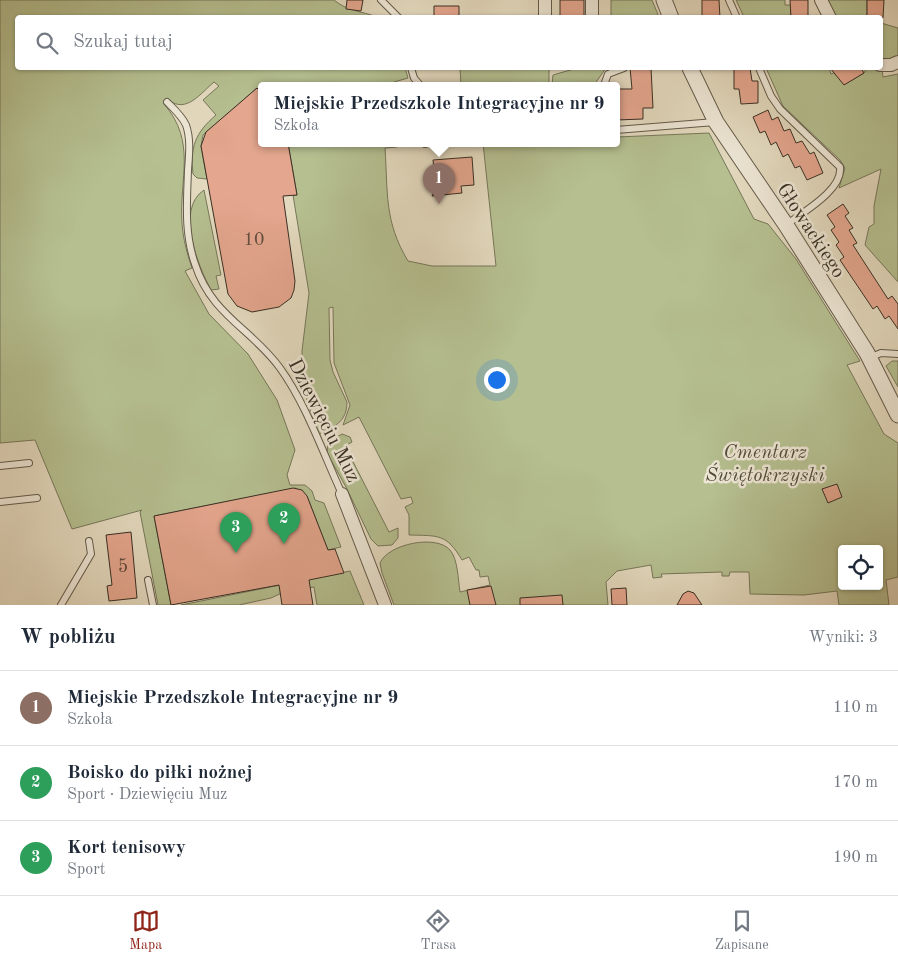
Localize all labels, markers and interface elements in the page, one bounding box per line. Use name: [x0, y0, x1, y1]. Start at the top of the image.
search box: [15, 15, 883, 70]
icon: search: [33, 29, 61, 57]
text: Szukaj tutaj: [73, 33, 173, 52]
popup: [258, 82, 620, 147]
text: Miejskie Przedszkole Integracyjne nr 9: [273, 95, 605, 114]
text: Szkoła: [273, 118, 319, 134]
pin: 1: [423, 163, 455, 204]
street label: Głowackiego: [772, 180, 848, 282]
house number: 10: [244, 231, 264, 249]
street label: Dziewięciu Muz: [283, 356, 363, 486]
your location: [484, 367, 510, 393]
park label: Cmentarz Świętokrzyski: [705, 443, 825, 486]
pin: 2: [268, 503, 300, 544]
pin: 3: [220, 512, 252, 553]
map controls: [838, 545, 883, 590]
button: locate: [838, 545, 883, 590]
house number: 5: [118, 558, 128, 576]
text: W pobliżu: [20, 627, 115, 648]
text: Wyniki: 3: [809, 630, 878, 646]
text: Miejskie Przedszkole Integracyjne nr 9: [67, 689, 398, 708]
text: 1: [31, 700, 41, 716]
text: 110 m: [833, 700, 878, 716]
text: Szkoła: [67, 712, 113, 728]
text: Boisko do piłki nożnej: [67, 764, 252, 783]
text: 2: [31, 775, 41, 791]
text: 170 m: [833, 775, 878, 791]
text: Sport · Dziewięciu Muz: [67, 787, 227, 803]
text: Kort tenisowy: [67, 839, 186, 858]
text: 3: [31, 850, 41, 866]
text: 190 m: [833, 850, 878, 866]
text: Sport: [67, 862, 105, 878]
tab: Mapa: [129, 907, 162, 954]
tab: Trasa: [421, 907, 456, 954]
tab: Zapisane: [715, 907, 769, 954]

